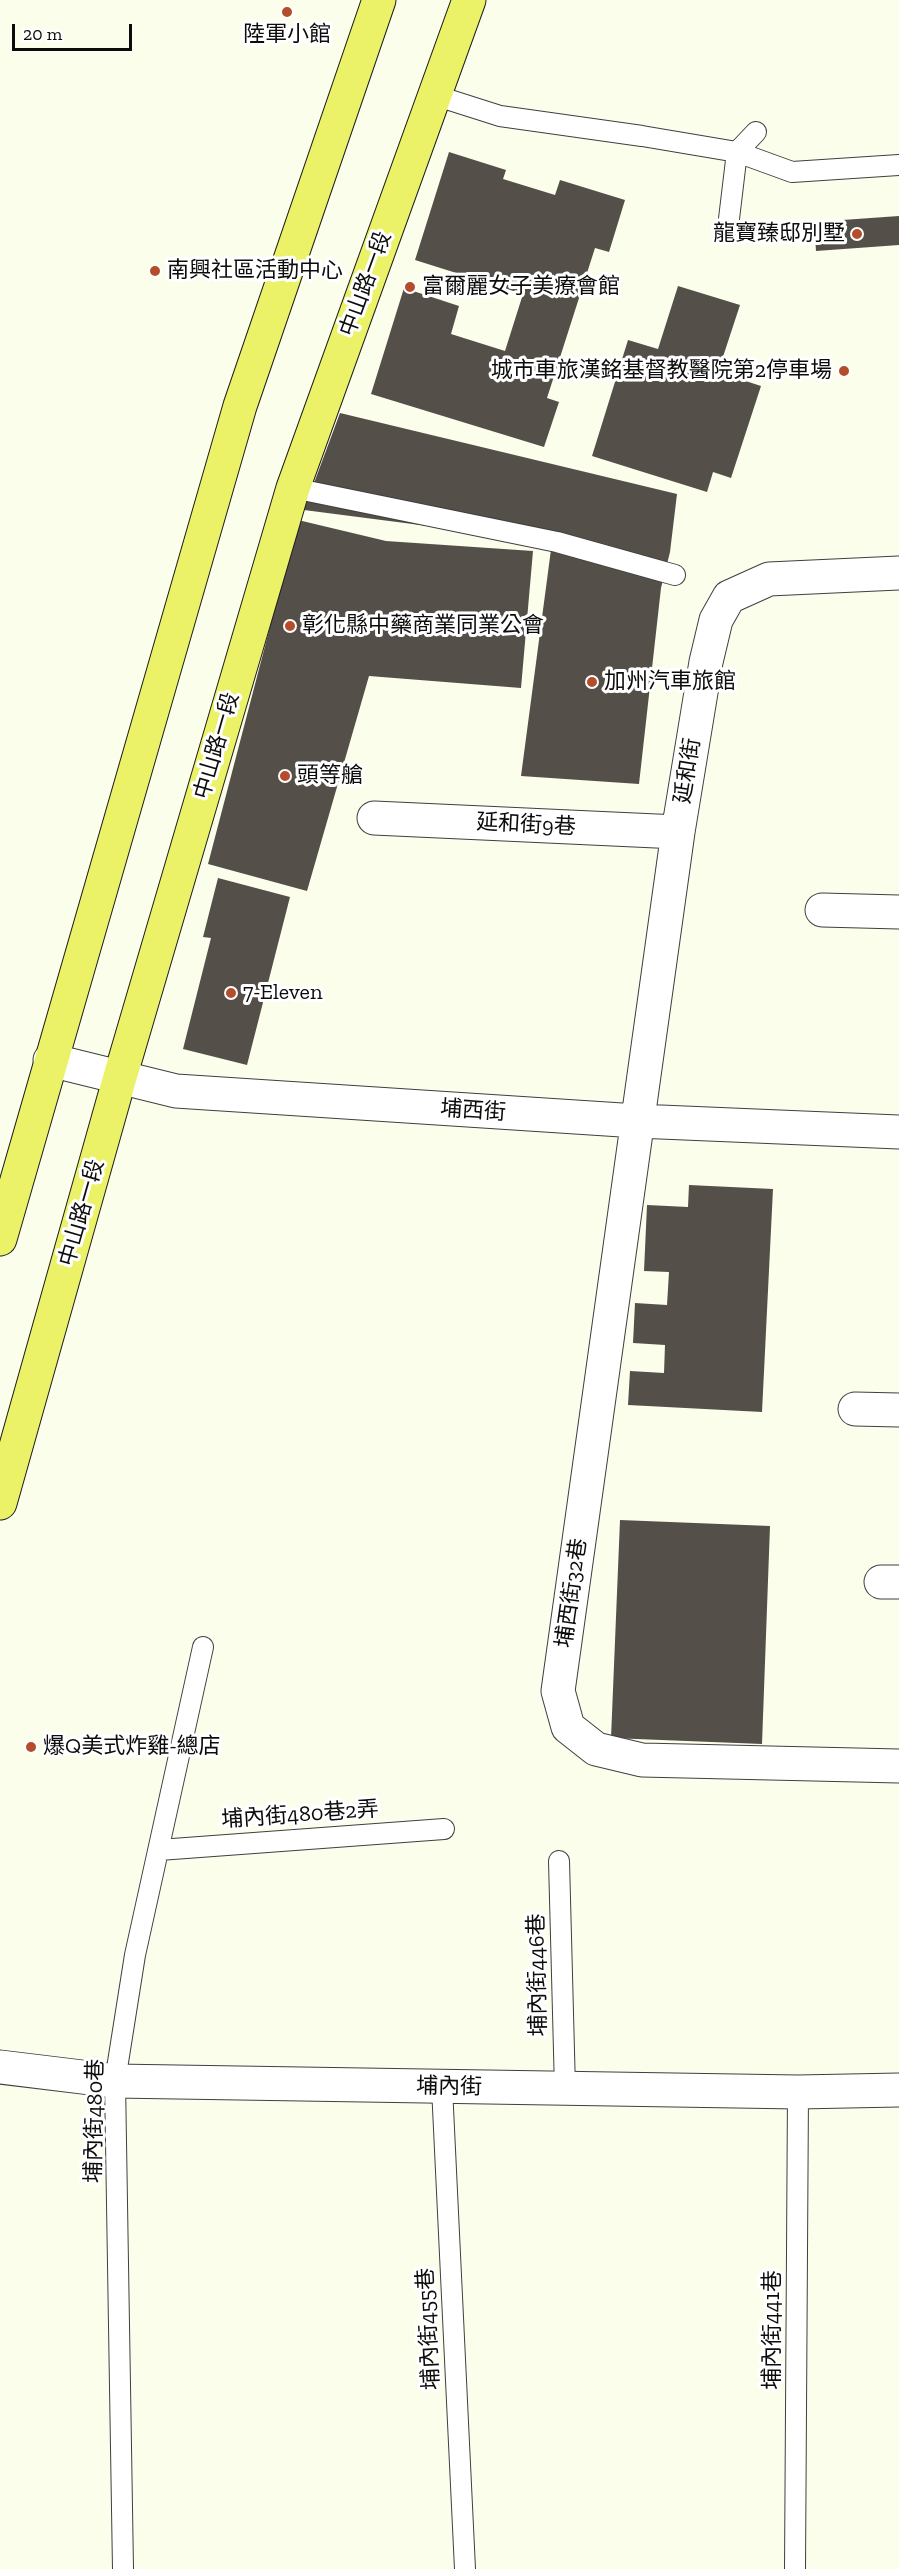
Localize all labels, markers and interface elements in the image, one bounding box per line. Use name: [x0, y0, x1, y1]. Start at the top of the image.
marker: 陸軍小館: [280, 5, 294, 19]
scale bar: [15, 12, 135, 50]
place label: 陸軍小館: [243, 22, 331, 48]
text: 20 m: [23, 23, 62, 45]
place label: 龍寶臻邸別墅: [713, 221, 845, 247]
marker: 龍寶臻邸別墅: [850, 227, 864, 241]
street label: 中山路一段: [335, 228, 397, 340]
place label: 南興社區活動中心: [167, 258, 343, 284]
marker: 南興社區活動中心: [148, 264, 162, 278]
place label: 富爾麗女子美療會館: [422, 274, 620, 300]
marker: 富爾麗女子美療會館: [403, 280, 417, 294]
place label: 城市車旅漢銘基督教醫院第2停車場: [491, 358, 832, 384]
marker: 城市車旅漢銘基督教醫院第2停車場: [837, 364, 851, 378]
place label: 彰化縣中藥商業同業公會: [302, 613, 544, 639]
marker: 彰化縣中藥商業同業公會: [283, 619, 297, 633]
place label: 加州汽車旅館: [604, 669, 736, 695]
marker: 加州汽車旅館: [585, 675, 599, 689]
street label: 中山路一段: [189, 689, 245, 803]
street label: 延和街: [670, 736, 706, 806]
place label: 頭等艙: [297, 763, 363, 789]
marker: 頭等艙: [278, 769, 292, 783]
street label: 延和街9巷: [476, 809, 576, 841]
place label: 7-Eleven: [243, 980, 322, 1006]
marker: 7-Eleven: [224, 986, 238, 1000]
street label: 埔西街: [439, 1096, 507, 1126]
street label: 中山路一段: [54, 1156, 110, 1270]
street label: 埔西街32巷: [551, 1537, 593, 1649]
place label: 爆Q美式炸雞-總店: [43, 1734, 221, 1760]
marker: 爆Q美式炸雞-總店: [24, 1740, 38, 1754]
street label: 埔內街480巷2弄: [220, 1796, 380, 1834]
street label: 埔內街446巷: [524, 1913, 552, 2037]
street label: 埔內街480巷: [81, 2059, 109, 2183]
street label: 埔內街: [416, 2073, 482, 2101]
street label: 埔內街455巷: [413, 2267, 445, 2391]
street label: 埔內街441巷: [760, 2270, 786, 2390]

